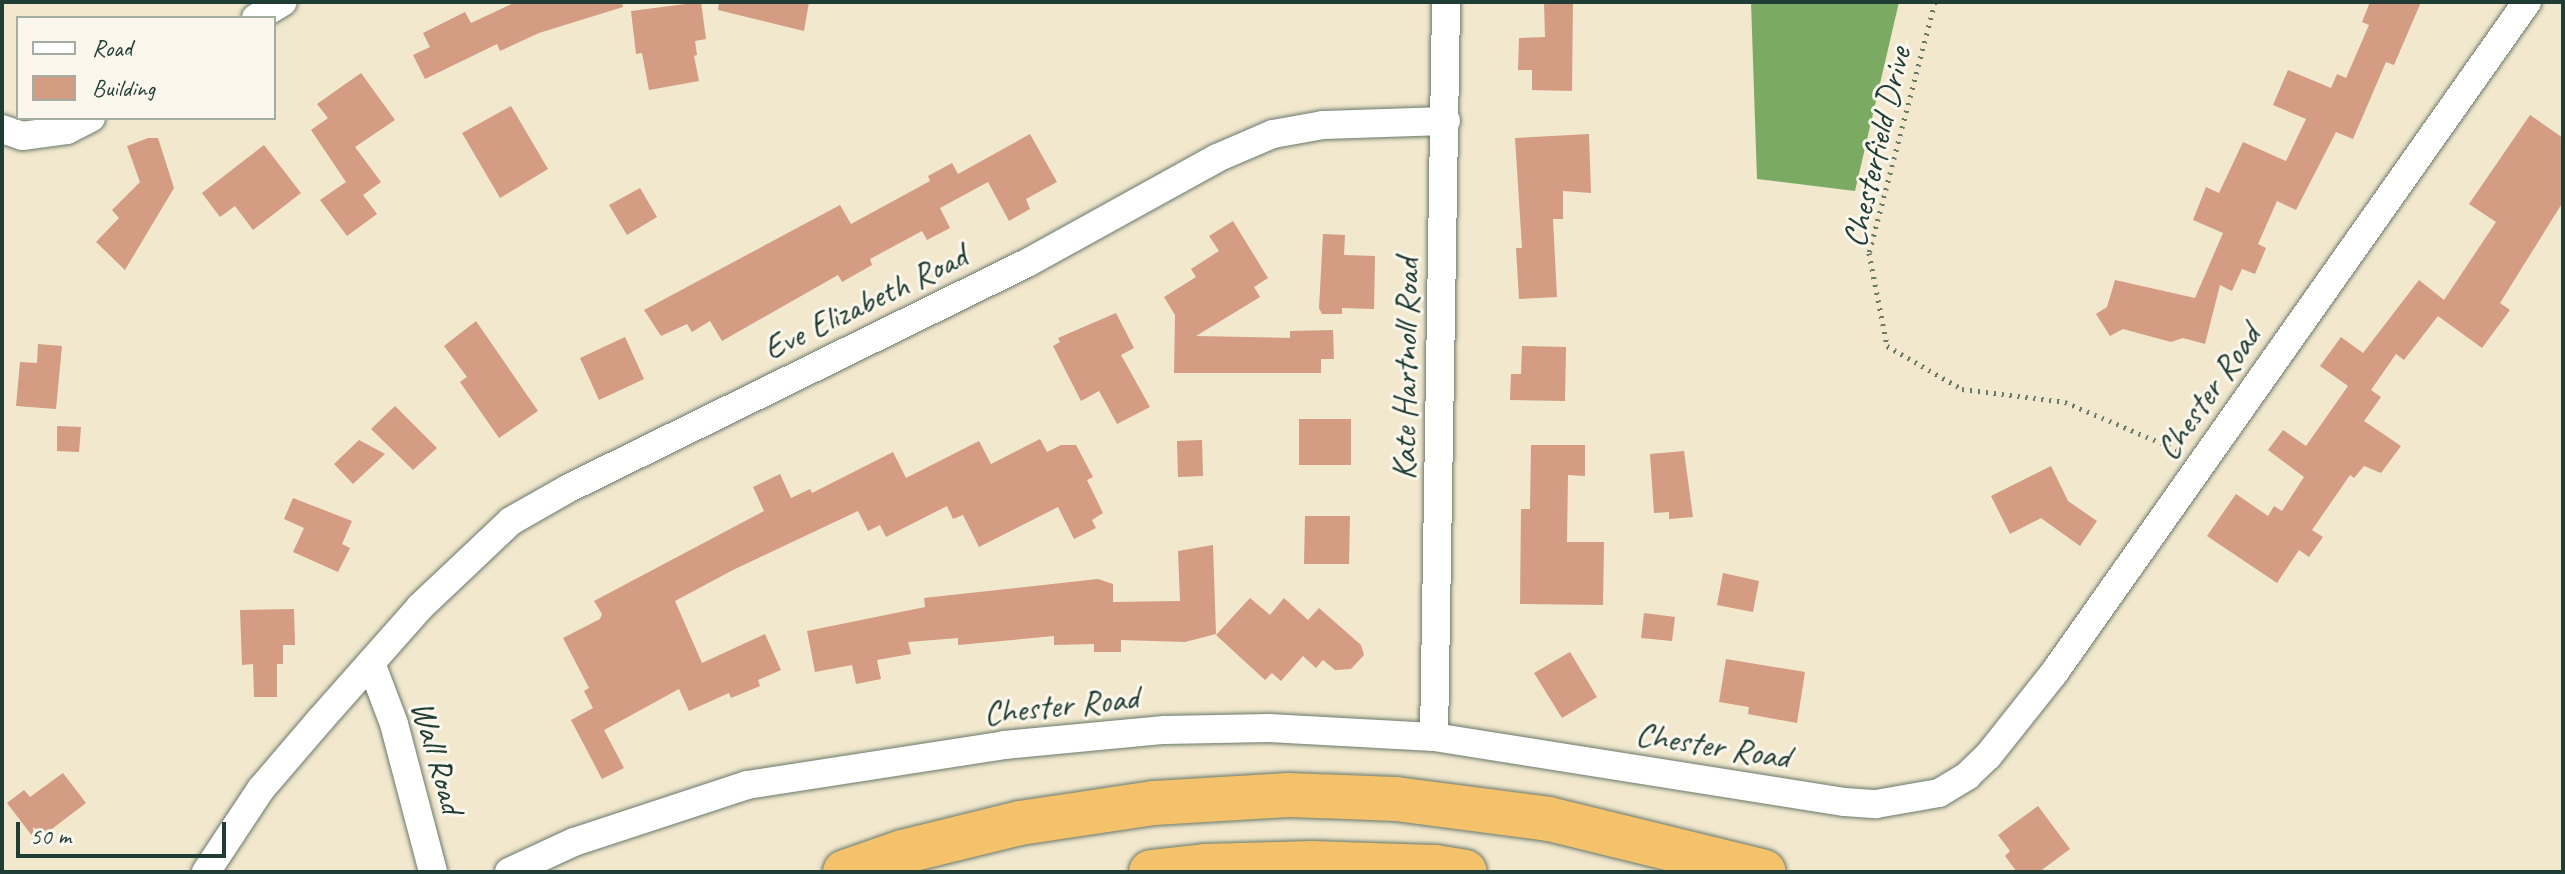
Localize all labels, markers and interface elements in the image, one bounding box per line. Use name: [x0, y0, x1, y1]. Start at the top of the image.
legend: [16, 16, 276, 120]
text: Road: [92, 33, 132, 63]
street label: Chesterfield Drive: [1833, 43, 1919, 251]
text: Building: [92, 73, 155, 103]
street label: Eve Elizabeth Road: [757, 235, 973, 369]
street label: Kate Hartnoll Road: [1383, 257, 1427, 481]
street label: Chester Road: [2147, 317, 2269, 467]
street label: Chester Road: [982, 677, 1140, 733]
street label: Wall Road: [402, 696, 474, 818]
street label: Chester Road: [1634, 713, 1792, 777]
scale bar: [20, 806, 230, 856]
text: 50 m: [30, 821, 71, 851]

